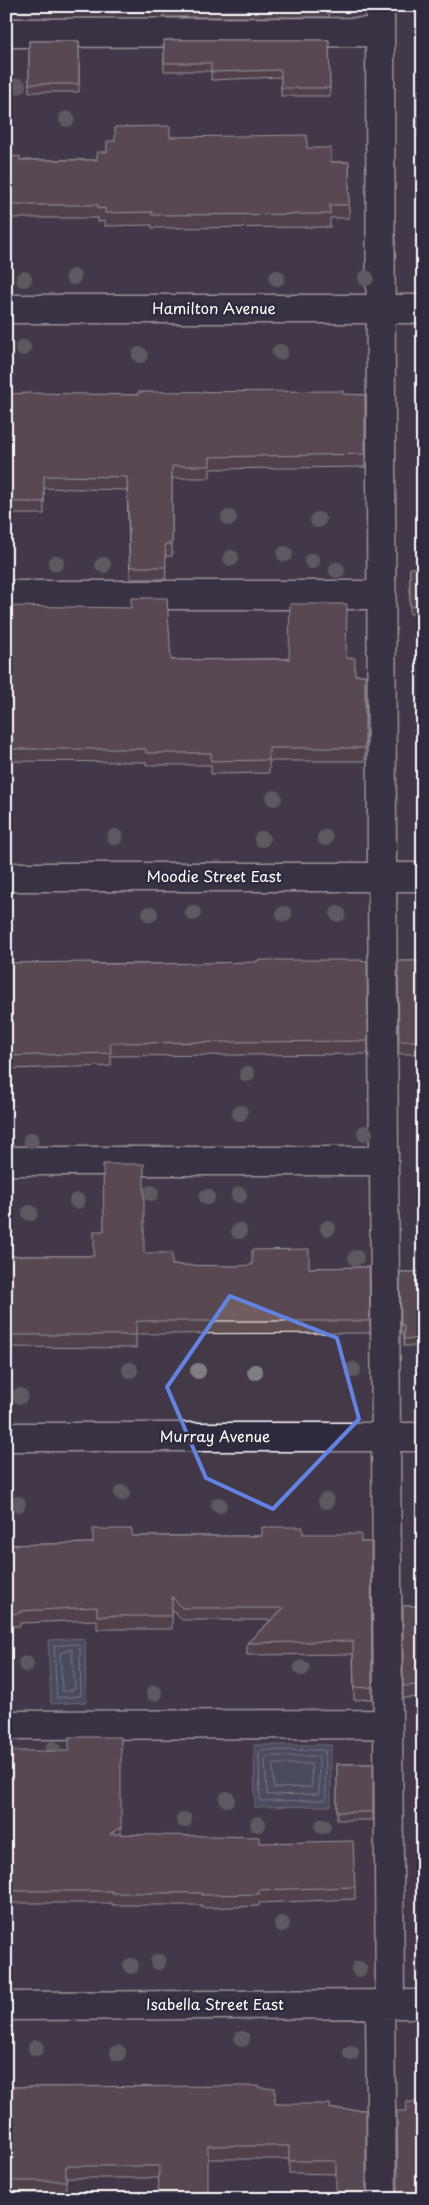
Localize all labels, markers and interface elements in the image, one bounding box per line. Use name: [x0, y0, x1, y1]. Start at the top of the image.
street label: Hamilton Avenue: [152, 296, 276, 319]
street label: Moodie Street East: [147, 864, 282, 887]
street label: Murray Avenue: [160, 1424, 270, 1447]
street label: Isabella Street East: [146, 1992, 284, 2015]

